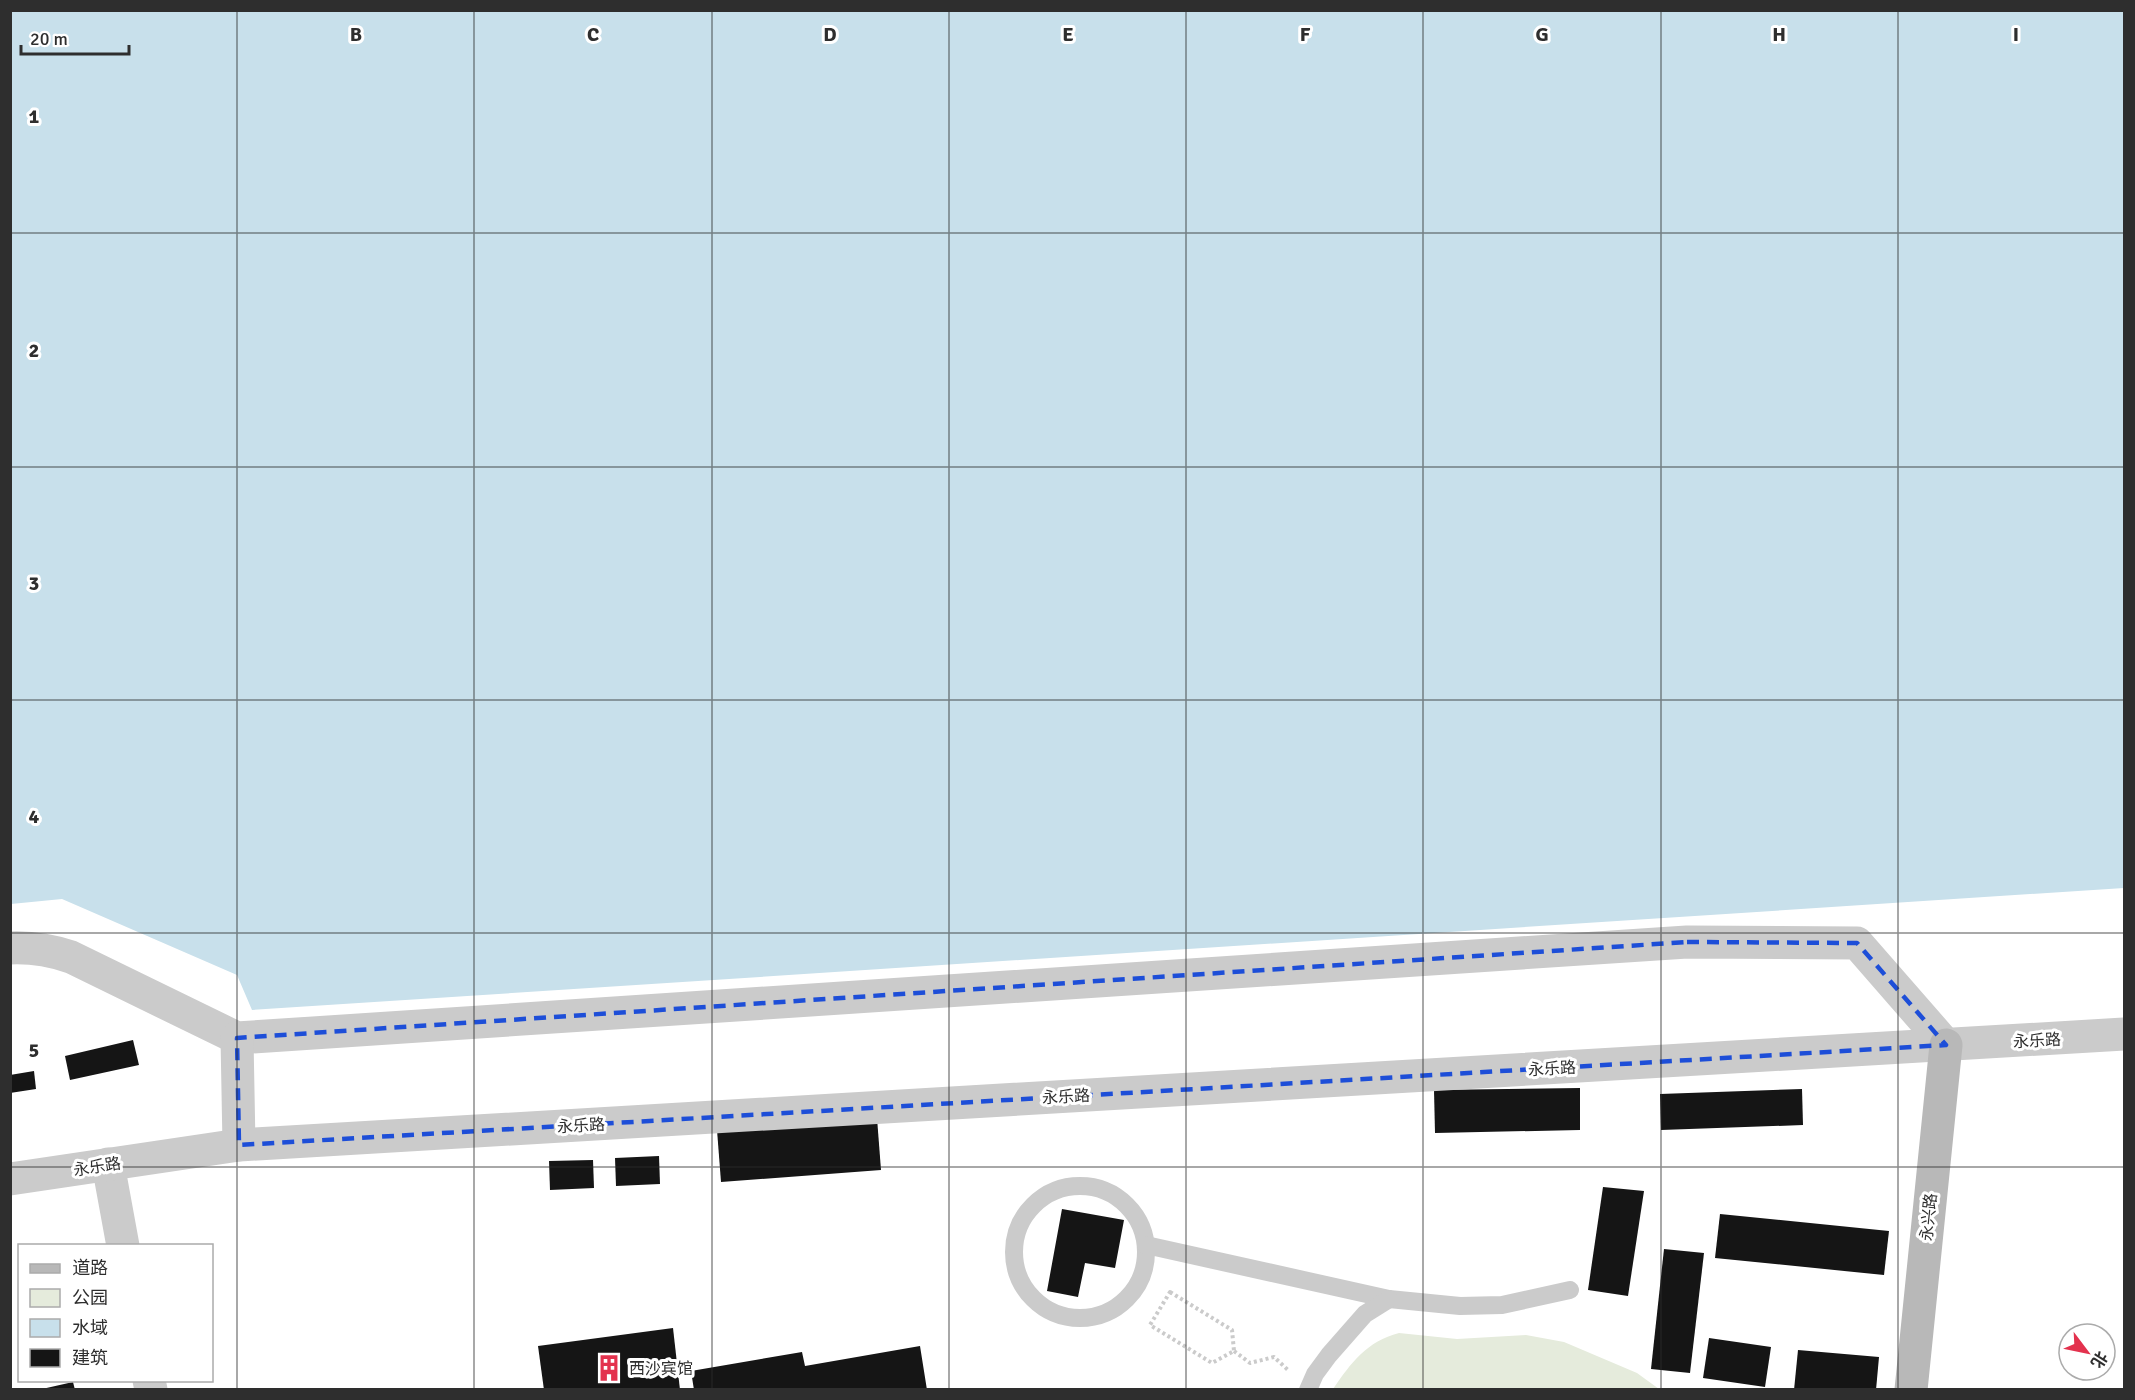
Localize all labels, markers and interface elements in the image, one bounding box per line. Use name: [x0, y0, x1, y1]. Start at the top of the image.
scale bar: [21, 18, 129, 56]
text: B: [350, 22, 362, 47]
text: C: [587, 22, 599, 47]
text: D: [823, 22, 837, 47]
text: E: [1062, 22, 1074, 47]
text: F: [1300, 22, 1311, 47]
text: G: [1535, 22, 1549, 47]
text: H: [1772, 22, 1786, 47]
text: I: [2013, 22, 2019, 47]
text: 20 m: [30, 28, 68, 50]
text: 1: [29, 104, 40, 129]
text: 2: [29, 338, 39, 363]
text: 3: [29, 571, 39, 596]
text: 4: [29, 804, 40, 829]
street label: 永乐路: [2013, 1030, 2062, 1052]
text: 5: [29, 1038, 39, 1063]
street label: 永乐路: [1528, 1058, 1577, 1080]
street label: 永乐路: [1042, 1086, 1091, 1108]
street label: 永乐路: [557, 1115, 606, 1137]
street label: 永乐路: [72, 1153, 122, 1181]
street label: 永兴路: [1917, 1192, 1941, 1242]
legend: [18, 1244, 213, 1382]
text: 道路: [72, 1257, 108, 1279]
text: 公园: [72, 1287, 108, 1309]
text: 水域: [72, 1317, 108, 1339]
north arrow: [2057, 1322, 2117, 1382]
text: 建筑: [72, 1347, 108, 1369]
text: 北: [2086, 1347, 2112, 1372]
building icon: 西沙宾馆: [594, 1353, 624, 1383]
place label: 西沙宾馆: [629, 1359, 693, 1379]

